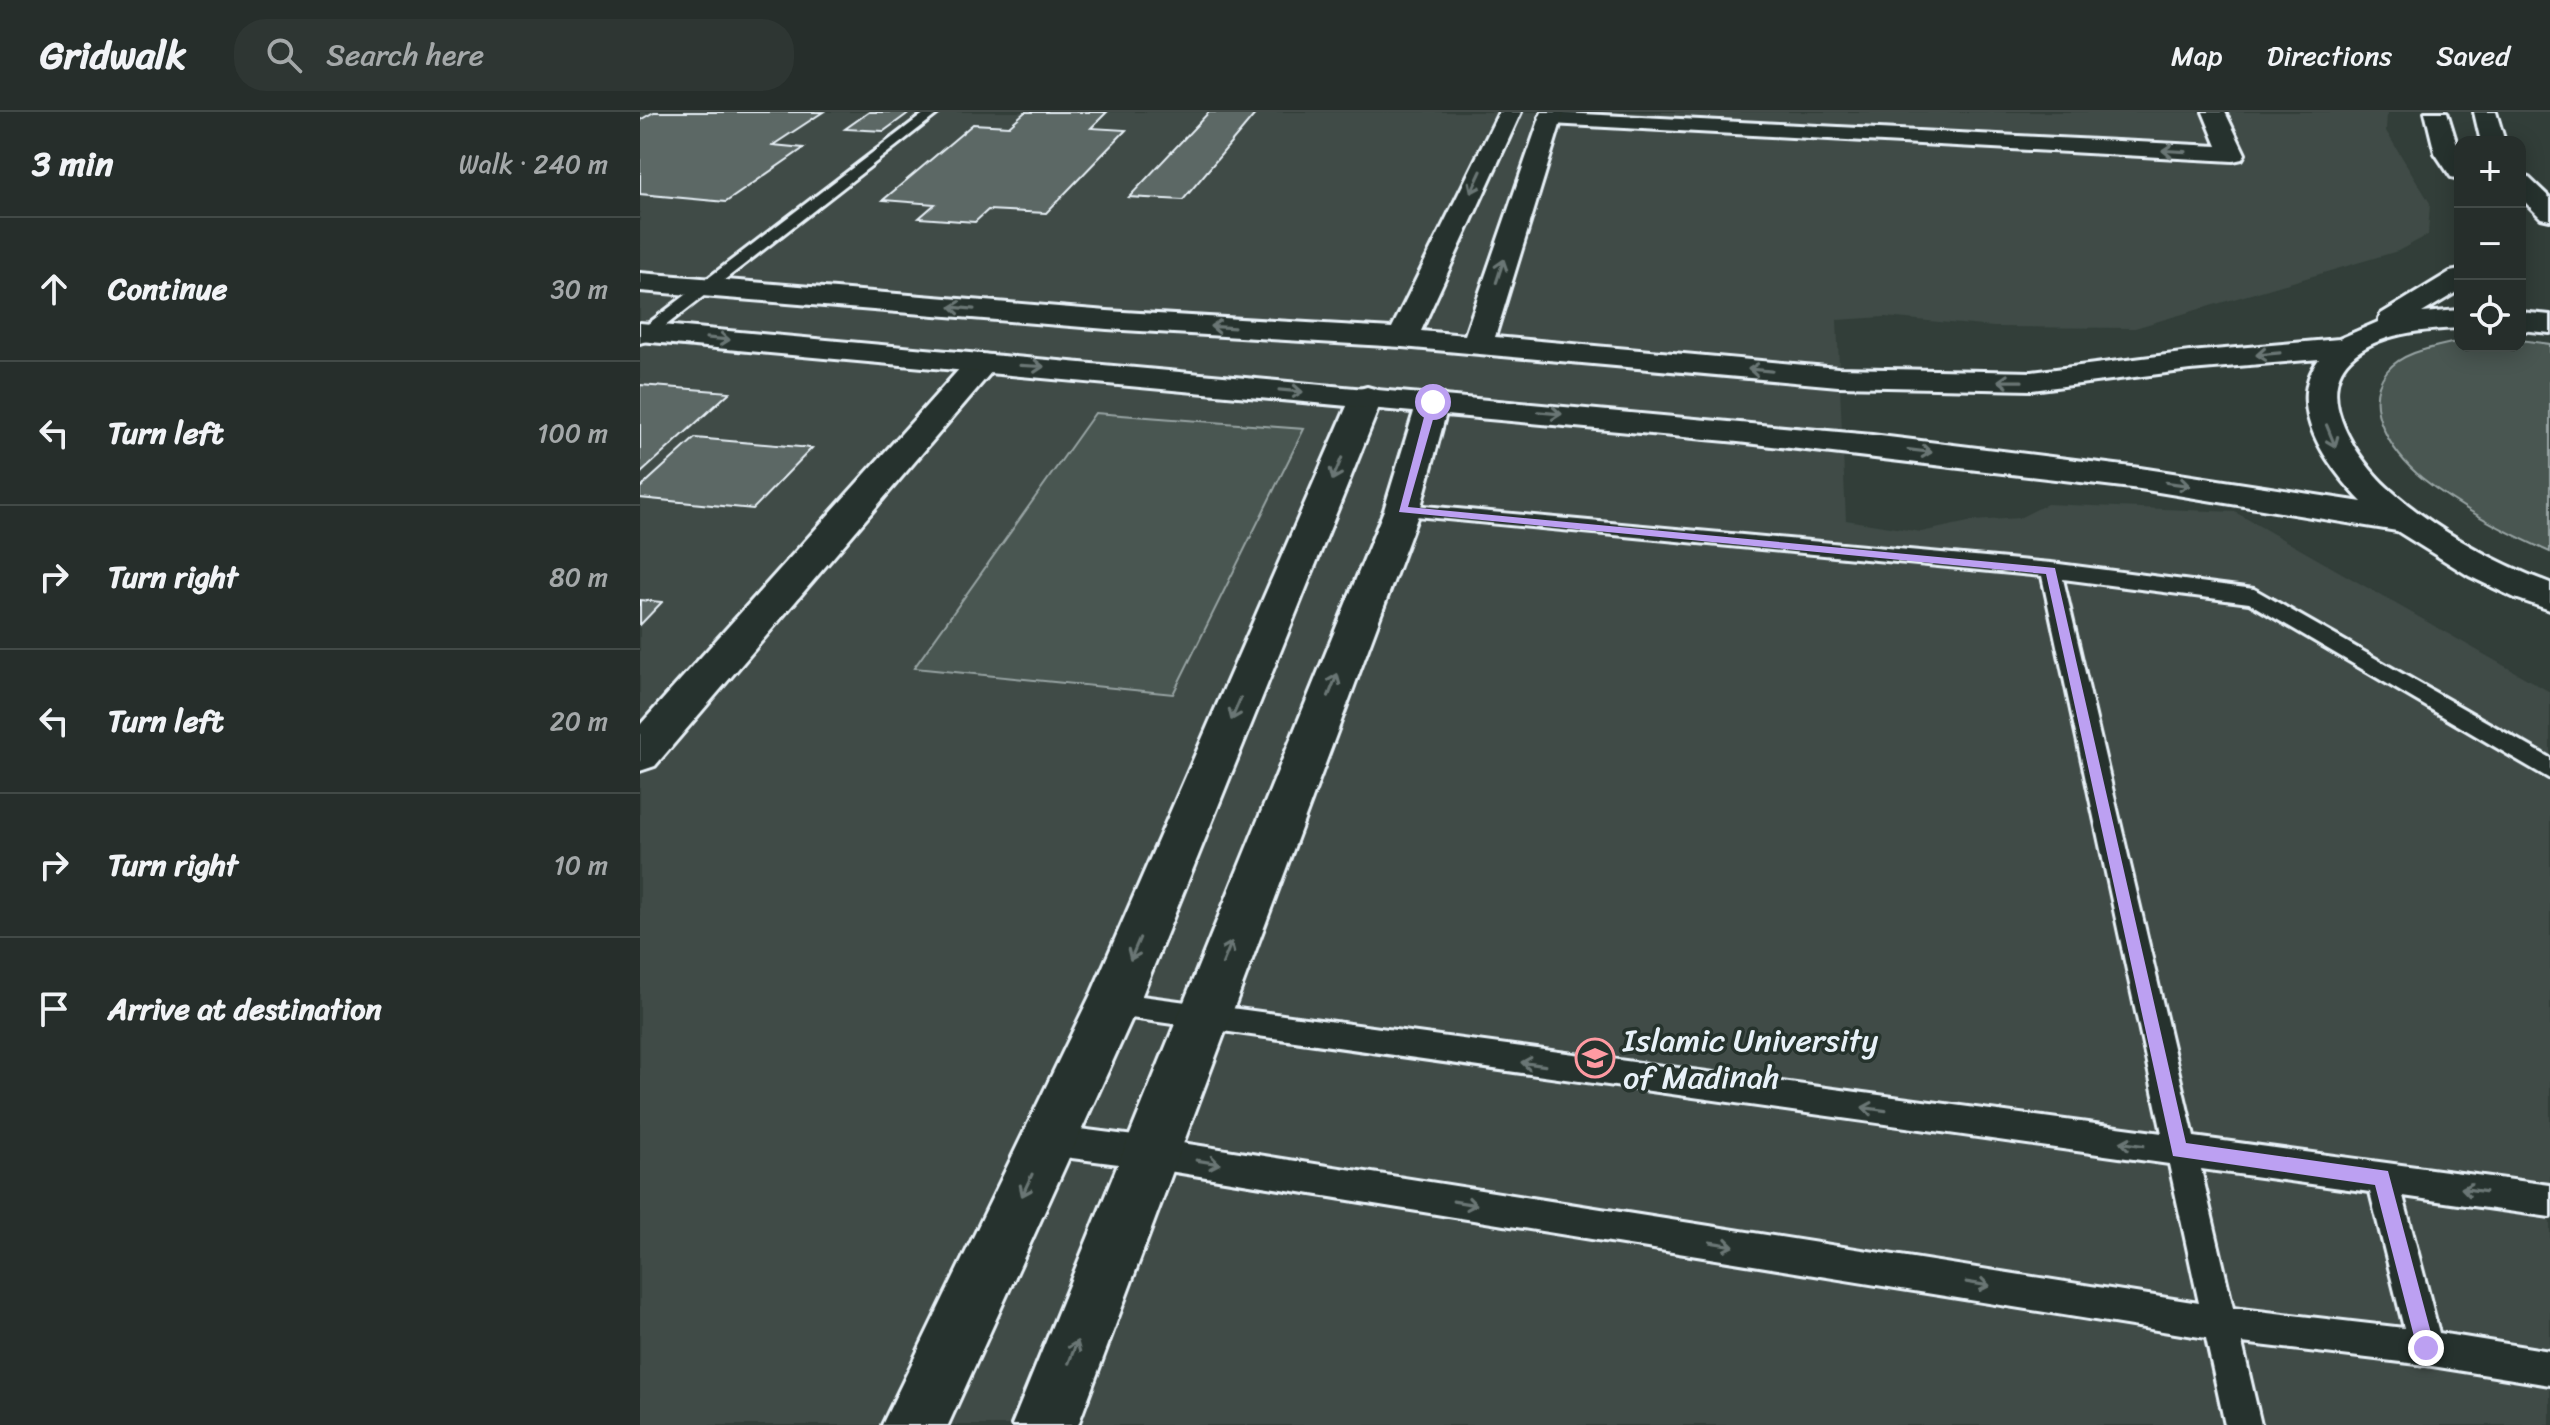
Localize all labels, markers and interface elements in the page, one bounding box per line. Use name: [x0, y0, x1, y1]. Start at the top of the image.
search box: [234, 19, 794, 91]
text: Gridwalk: [40, 22, 186, 89]
text: Search here: [326, 28, 484, 82]
text: Map: [2171, 31, 2223, 80]
text: Directions: [2267, 31, 2392, 80]
text: Saved: [2436, 31, 2510, 80]
icon: search: [262, 33, 306, 77]
text: 3 min: [32, 134, 113, 194]
map controls: [2454, 136, 2526, 352]
button: +: [2454, 136, 2526, 208]
text: Walk · 240 m: [459, 141, 608, 187]
one-way arrow: [2161, 143, 2188, 158]
one-way arrow: [1468, 170, 1483, 194]
button: −: [2454, 208, 2526, 280]
one-way arrow: [1494, 259, 1509, 284]
text: Continue: [108, 262, 227, 316]
text: 30 m: [551, 266, 608, 312]
icon: ahead: [32, 267, 76, 311]
button: locate: [2454, 280, 2526, 352]
one-way arrow: [949, 300, 976, 315]
one-way arrow: [1209, 320, 1236, 335]
one-way arrow: [704, 331, 731, 346]
one-way arrow: [2255, 347, 2282, 362]
one-way arrow: [1019, 359, 1045, 374]
one-way arrow: [1747, 362, 1774, 377]
one-way arrow: [1997, 373, 2024, 388]
one-way arrow: [1277, 384, 1304, 399]
route start: [1415, 384, 1451, 420]
text: Turn left: [108, 406, 224, 460]
one-way arrow: [1536, 406, 1563, 421]
text: 100 m: [537, 410, 608, 456]
icon: left: [32, 411, 76, 455]
one-way arrow: [2325, 423, 2339, 447]
one-way arrow: [1907, 444, 1932, 459]
one-way arrow: [1328, 456, 1343, 481]
one-way arrow: [2165, 477, 2190, 492]
text: Turn right: [108, 550, 238, 604]
text: 80 m: [549, 554, 608, 600]
icon: right: [32, 555, 76, 599]
one-way arrow: [1327, 673, 1341, 698]
text: Turn left: [108, 694, 224, 748]
one-way arrow: [1228, 696, 1243, 721]
text: 20 m: [550, 698, 608, 744]
icon: left: [32, 699, 76, 743]
text: Turn right: [108, 838, 238, 892]
text: 10 m: [554, 842, 608, 888]
icon: right: [32, 843, 76, 887]
one-way arrow: [1127, 936, 1142, 961]
one-way arrow: [1221, 941, 1236, 966]
text: Arrive at destination: [108, 982, 382, 1036]
icon: arrive: [32, 987, 76, 1031]
place label: Islamic University of Madinah: [1622, 1012, 1878, 1106]
school or university icon: Islamic University of Madinah: [1574, 1037, 1616, 1079]
one-way arrow: [1520, 1056, 1547, 1071]
one-way arrow: [1862, 1101, 1887, 1116]
one-way arrow: [2120, 1136, 2145, 1151]
one-way arrow: [1195, 1155, 1220, 1170]
one-way arrow: [1019, 1173, 1034, 1197]
one-way arrow: [2461, 1182, 2486, 1197]
one-way arrow: [1452, 1196, 1477, 1211]
one-way arrow: [1709, 1237, 1734, 1252]
one-way arrow: [1965, 1278, 1991, 1293]
route end: [2408, 1330, 2444, 1366]
one-way arrow: [1067, 1340, 1081, 1365]

